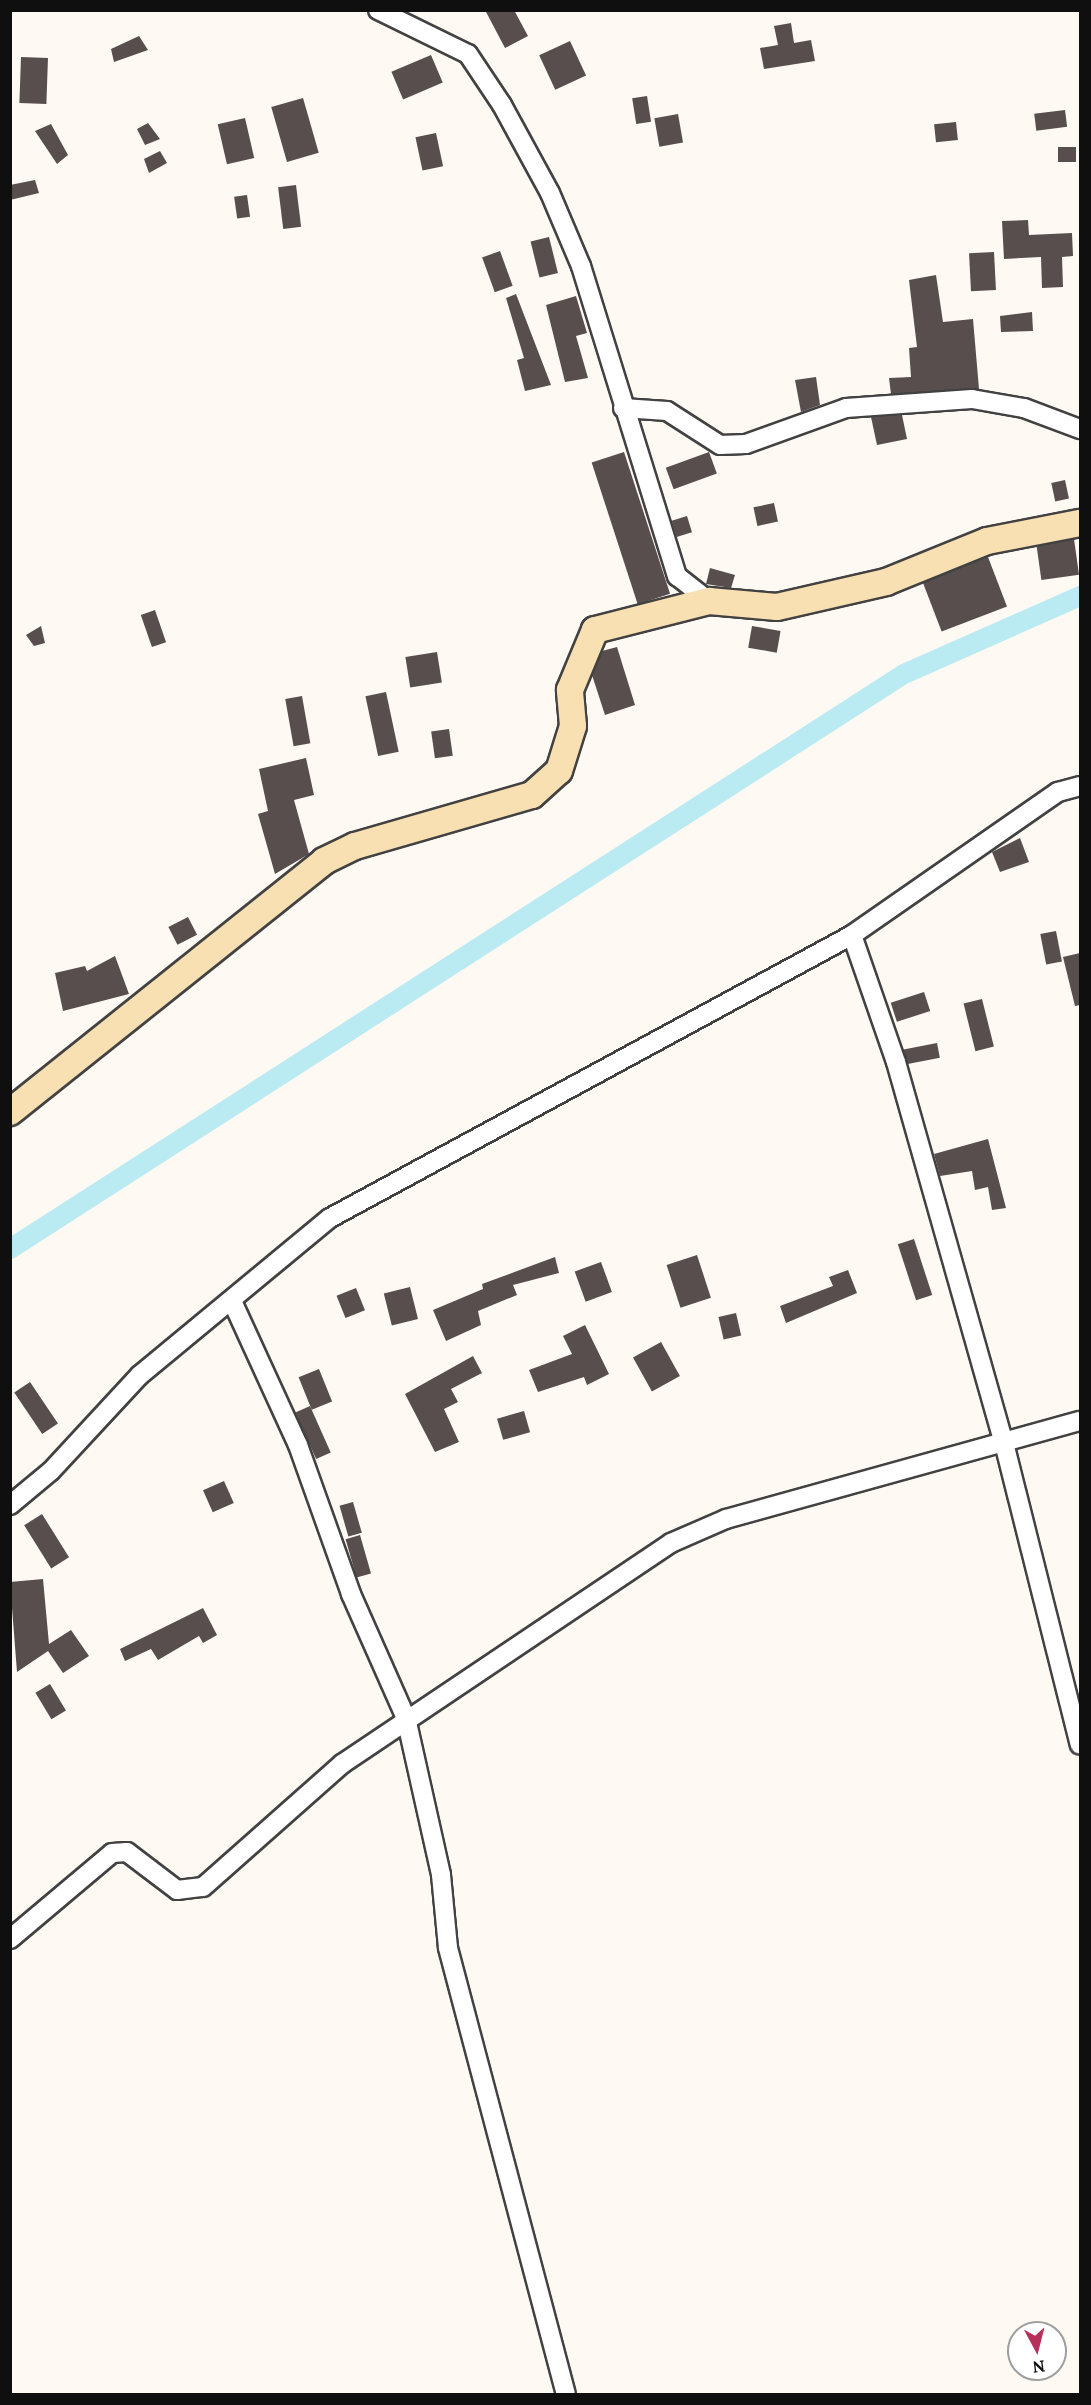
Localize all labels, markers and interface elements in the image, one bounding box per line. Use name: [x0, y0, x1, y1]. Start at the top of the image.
north arrow: [1007, 2321, 1067, 2381]
text: N: [1032, 2356, 1046, 2378]

